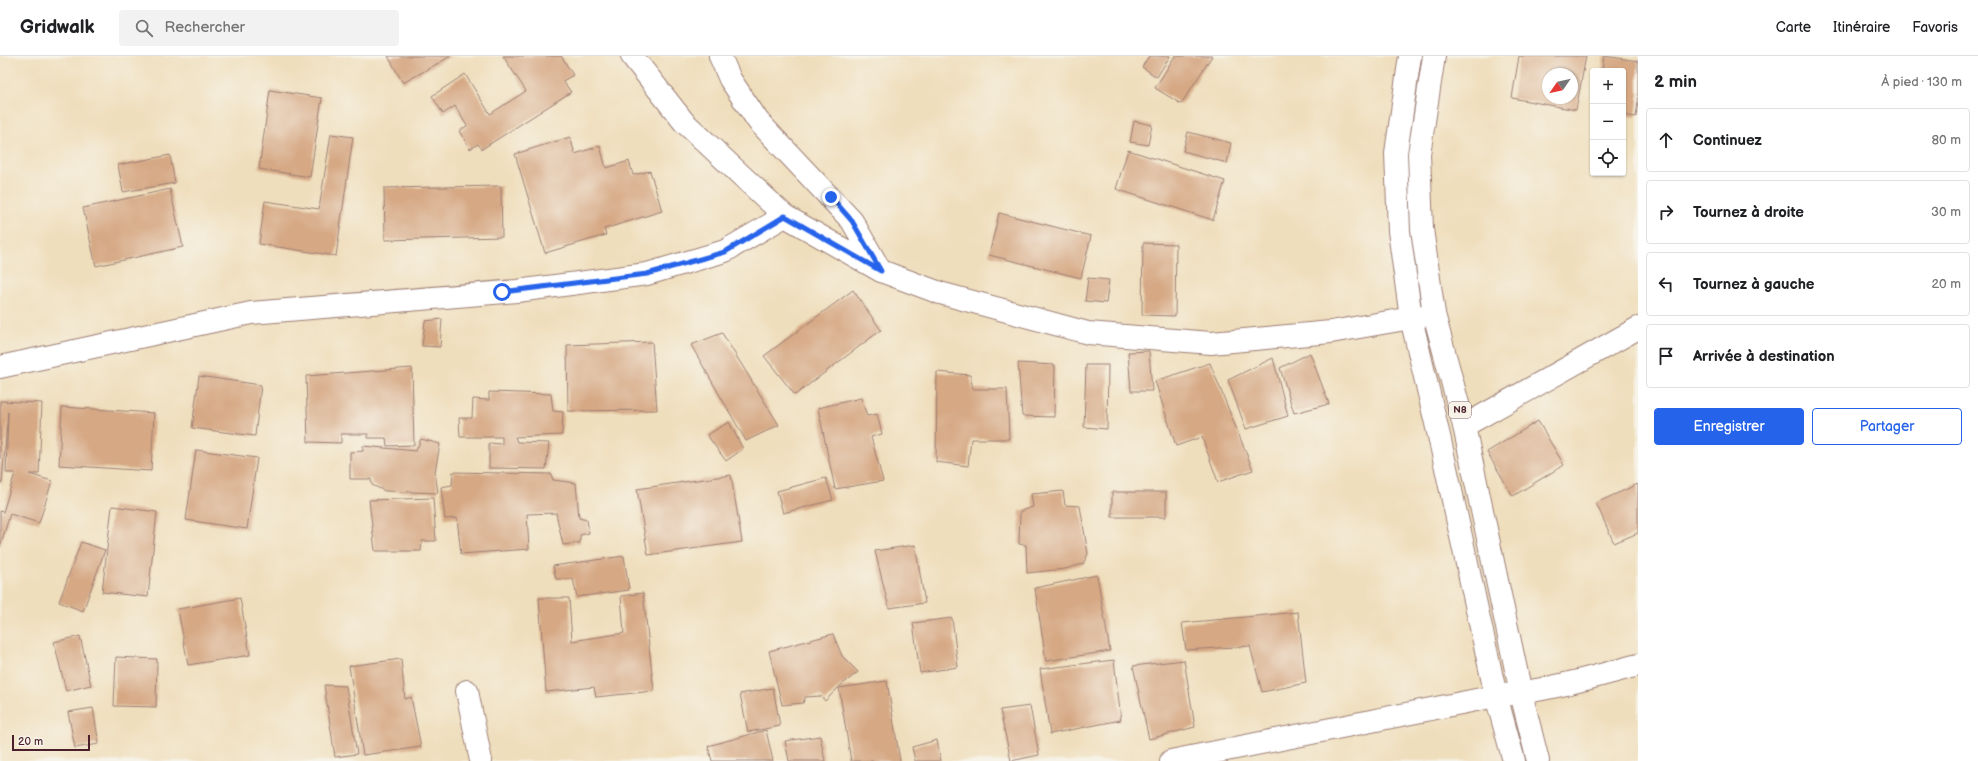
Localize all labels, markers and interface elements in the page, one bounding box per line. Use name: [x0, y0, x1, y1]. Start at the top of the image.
search box: [119, 10, 399, 46]
text: Gridwalk: [20, 16, 95, 39]
icon: search: [133, 17, 155, 39]
text: Rechercher: [165, 18, 245, 37]
text: Carte: [1776, 19, 1811, 36]
text: Itinéraire: [1833, 19, 1890, 36]
text: Favoris: [1912, 19, 1958, 36]
north arrow: [1542, 68, 1578, 104]
map controls: [1590, 68, 1626, 176]
button: +: [1590, 68, 1626, 104]
text: 2 min: [1654, 72, 1697, 92]
text: À pied · 130 m: [1881, 74, 1962, 90]
button: −: [1590, 104, 1626, 140]
icon: ahead: [1655, 129, 1677, 151]
text: Continuez: [1693, 131, 1762, 150]
text: 80 m: [1932, 132, 1961, 148]
button: locate: [1590, 140, 1626, 176]
route end: [822, 188, 840, 206]
icon: right: [1655, 201, 1677, 223]
text: Tournez à droite: [1693, 203, 1804, 222]
text: 30 m: [1931, 204, 1961, 220]
icon: left: [1655, 273, 1677, 295]
text: Tournez à gauche: [1693, 275, 1814, 294]
text: 20 m: [1931, 276, 1961, 292]
route start: [493, 283, 511, 301]
icon: arrive: [1655, 345, 1677, 367]
text: Arrivée à destination: [1693, 347, 1835, 366]
road number: N8: [1449, 402, 1471, 418]
button: Enregistrer: [1654, 408, 1804, 445]
button: Partager: [1812, 408, 1962, 445]
scale bar: [12, 733, 90, 752]
text: 20 m: [18, 735, 43, 748]

